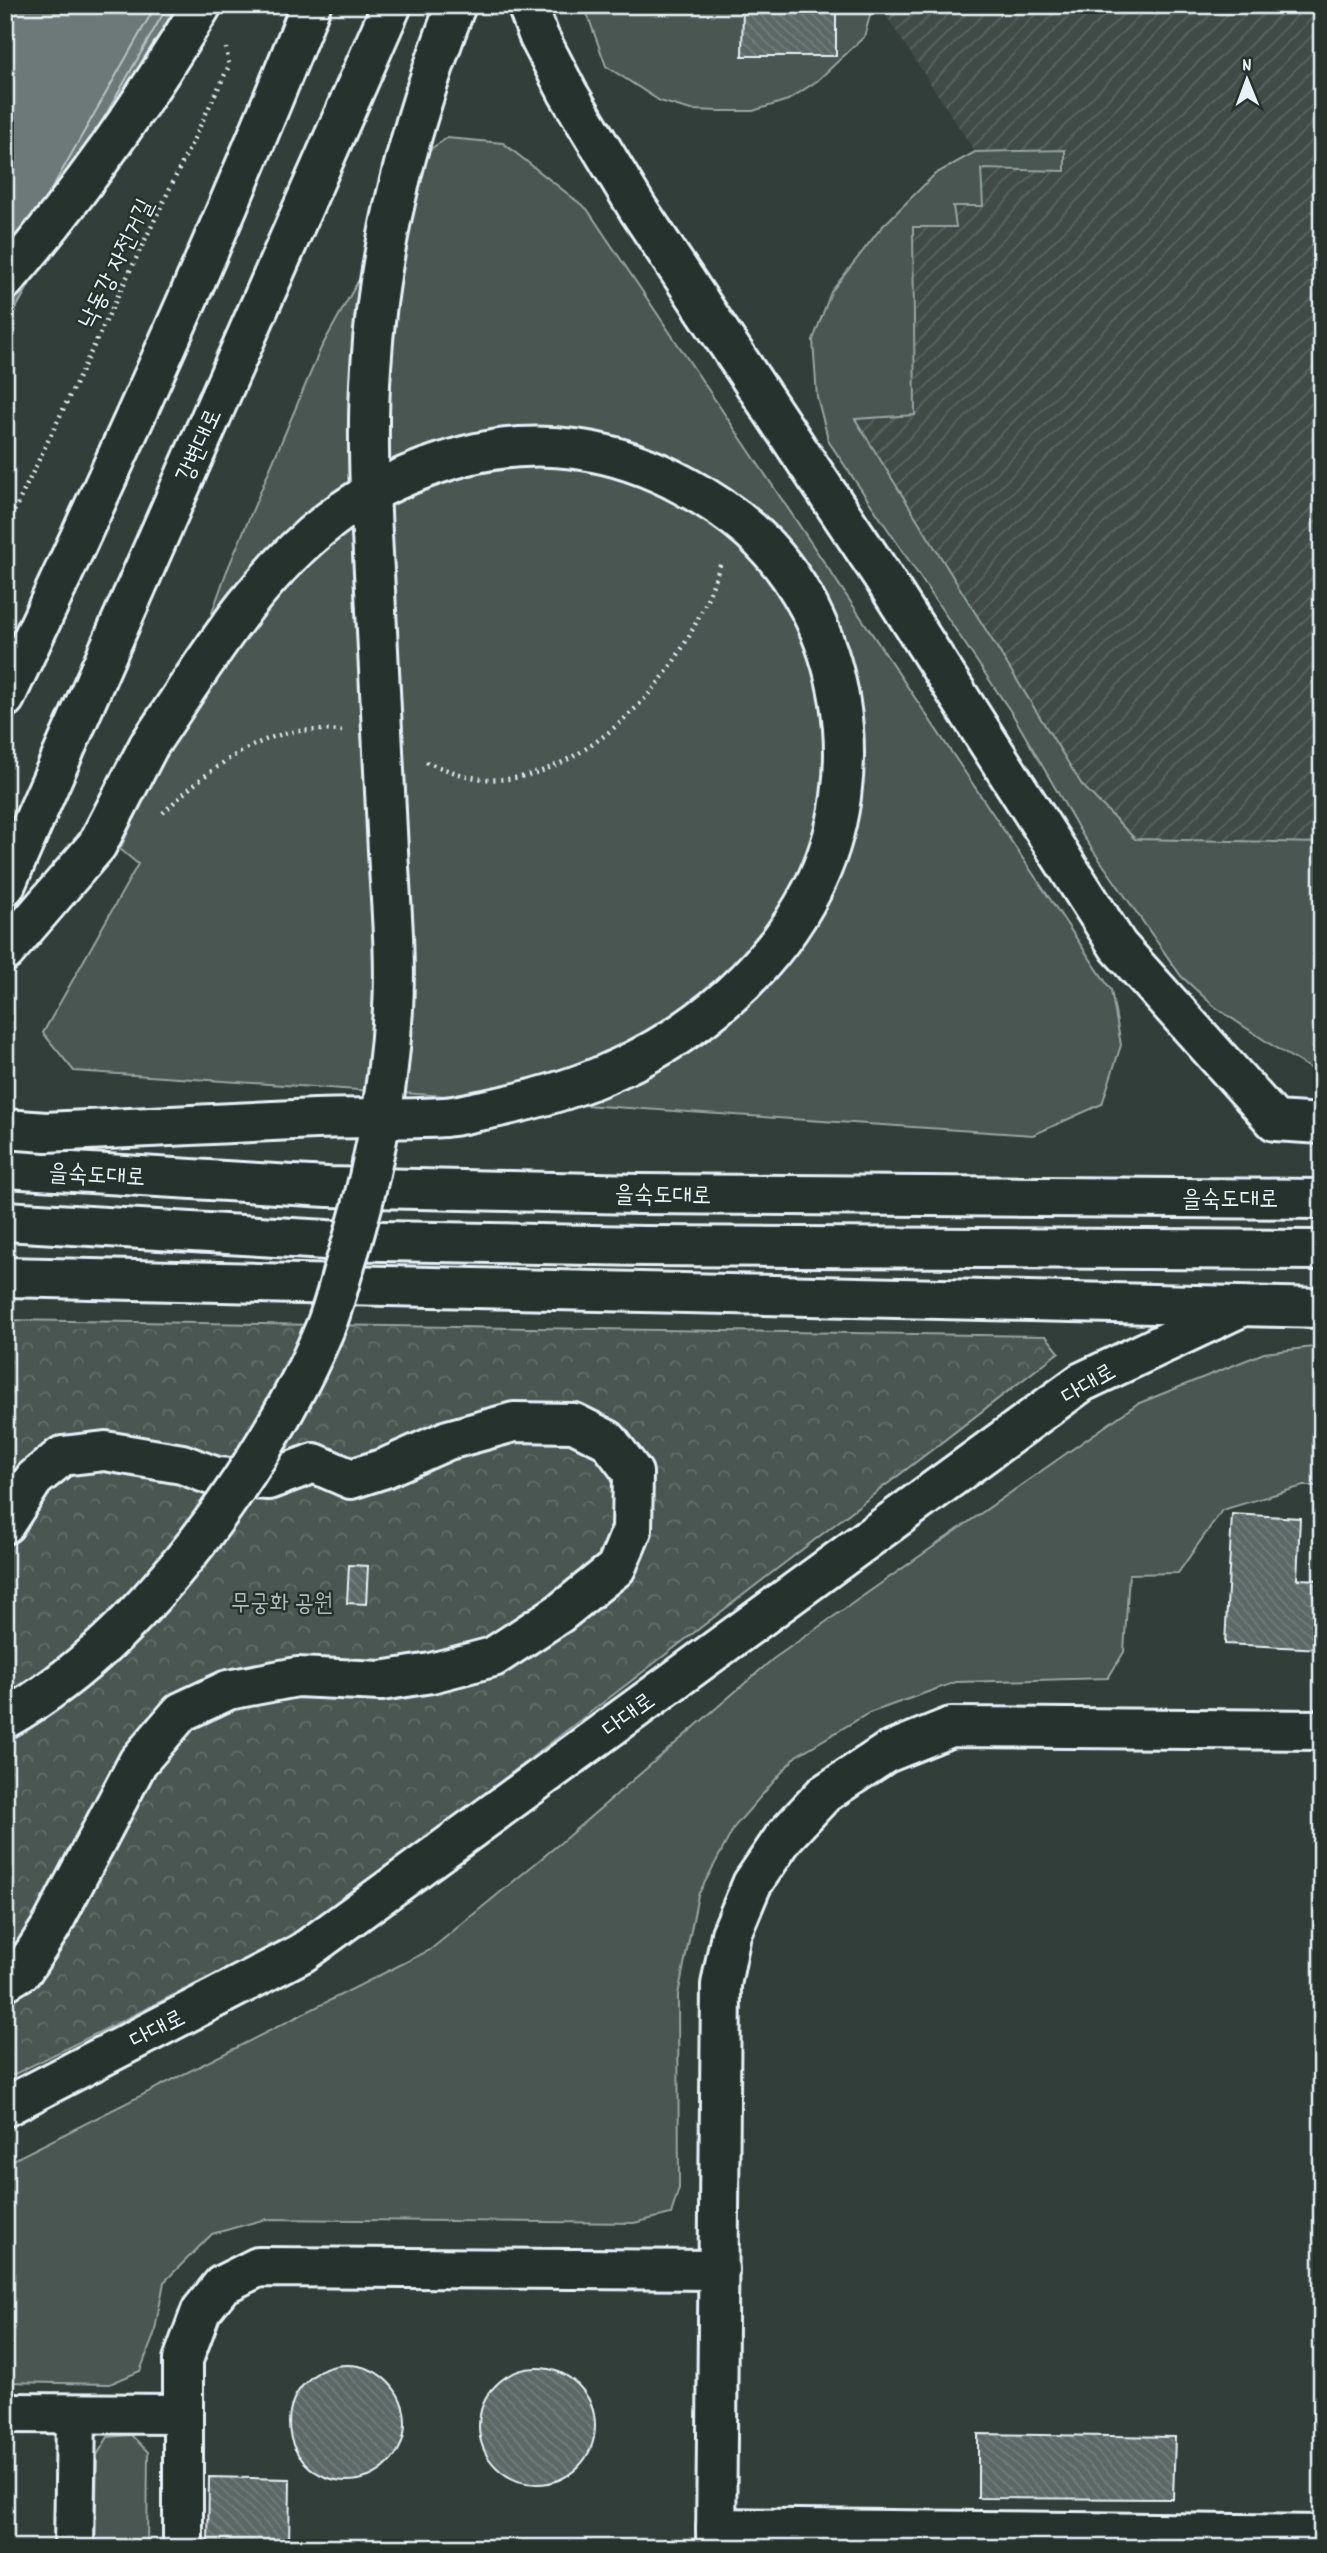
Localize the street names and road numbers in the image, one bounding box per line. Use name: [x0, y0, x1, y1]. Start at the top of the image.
street label: 낙동강 자전거길: [72, 194, 164, 335]
street label: 강변대로: [170, 404, 232, 488]
street label: 을숙도대로: [48, 1157, 146, 1196]
street label: 을숙도대로: [614, 1179, 712, 1215]
street label: 을숙도대로: [1182, 1184, 1278, 1218]
street label: 다대로: [1056, 1356, 1123, 1415]
street label: 다대로: [596, 1686, 663, 1747]
street label: 다대로: [125, 2002, 192, 2059]

